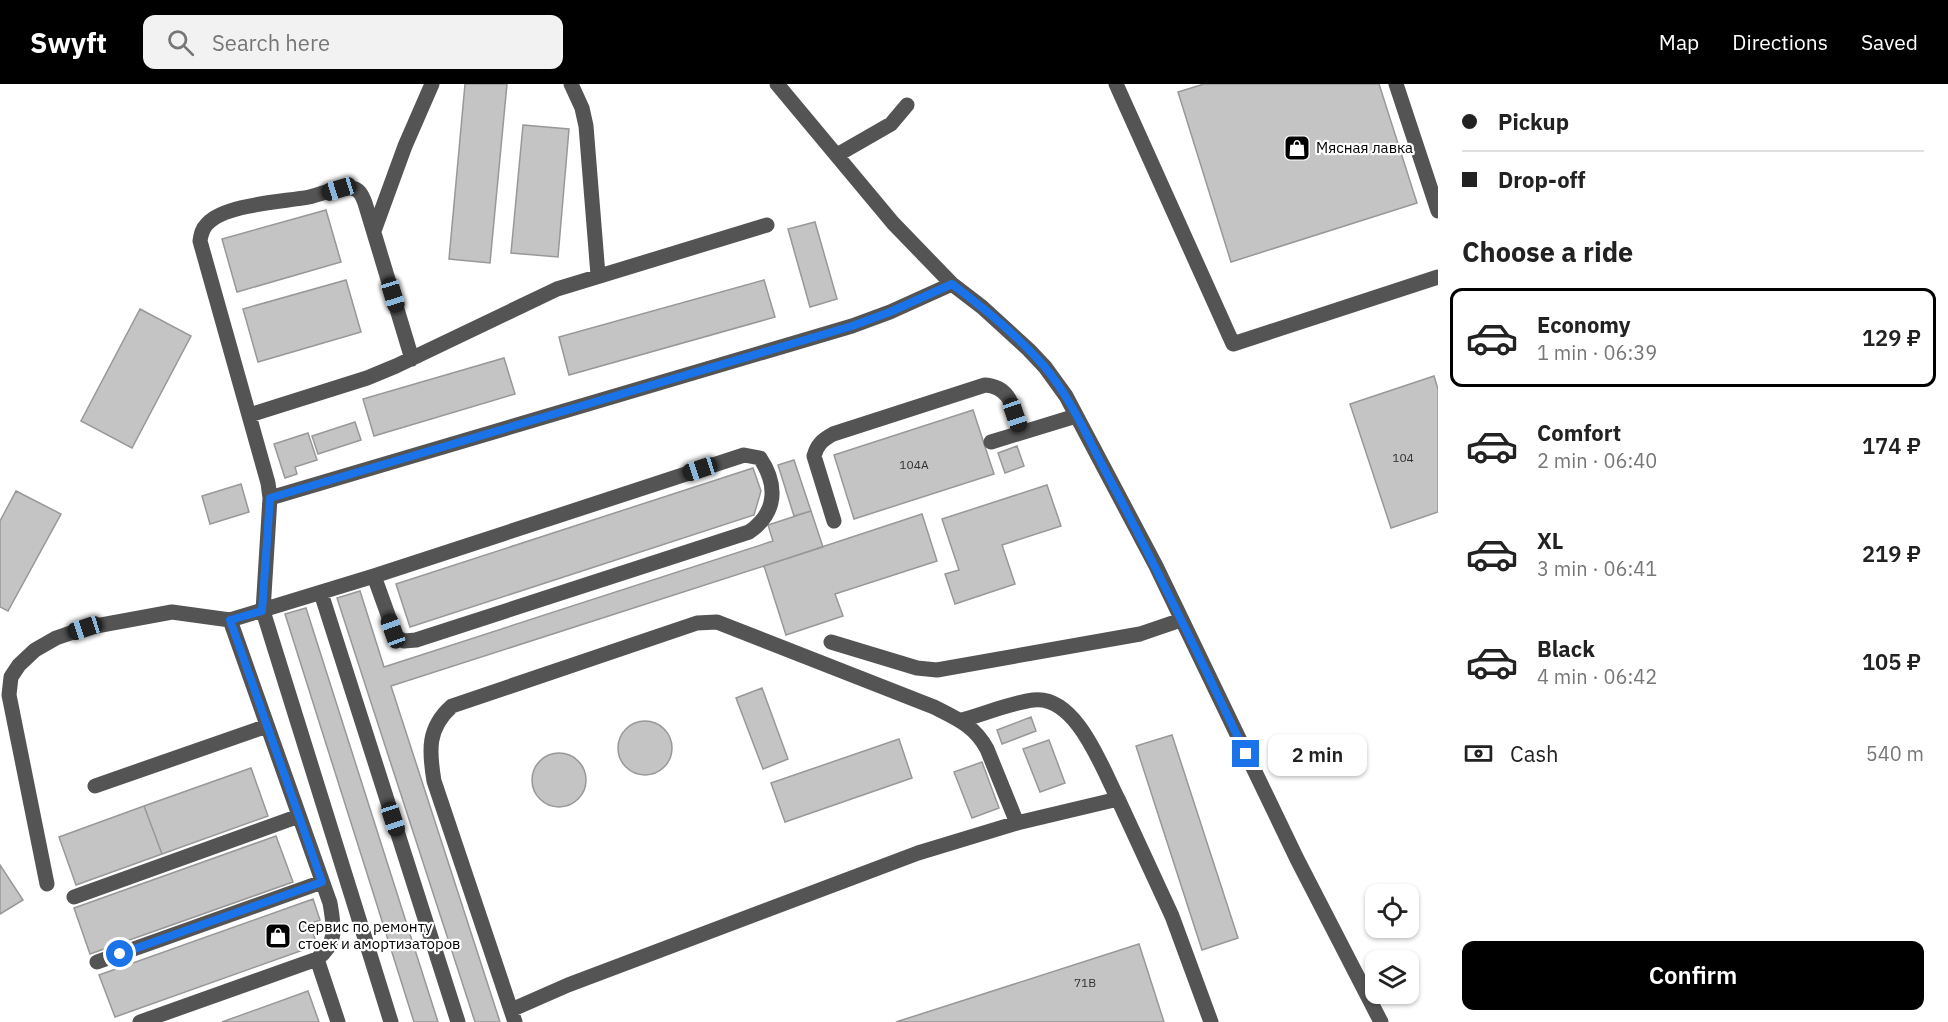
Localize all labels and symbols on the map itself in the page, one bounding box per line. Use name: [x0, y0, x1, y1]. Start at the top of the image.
shop icon: Мясная лавка: [1282, 133, 1312, 163]
place label: Мясная лавка: [1316, 138, 1413, 157]
car: [319, 175, 359, 203]
car: [379, 275, 407, 315]
car: [1001, 395, 1029, 435]
house number: 104: [1392, 450, 1414, 465]
car: [680, 455, 720, 483]
house number: 104А: [899, 457, 929, 472]
car: [378, 611, 408, 651]
car: [65, 614, 105, 642]
callout: 2 min: [1267, 733, 1366, 775]
route end: [1232, 740, 1259, 767]
car: [379, 799, 407, 839]
place label: Сервис по ремонту стоек и амортизаторов: [298, 917, 460, 953]
shop icon: Сервис по ремонту стоек и амортизаторов: [263, 921, 293, 951]
route start: [106, 940, 133, 967]
house number: 71В: [1074, 975, 1096, 990]

